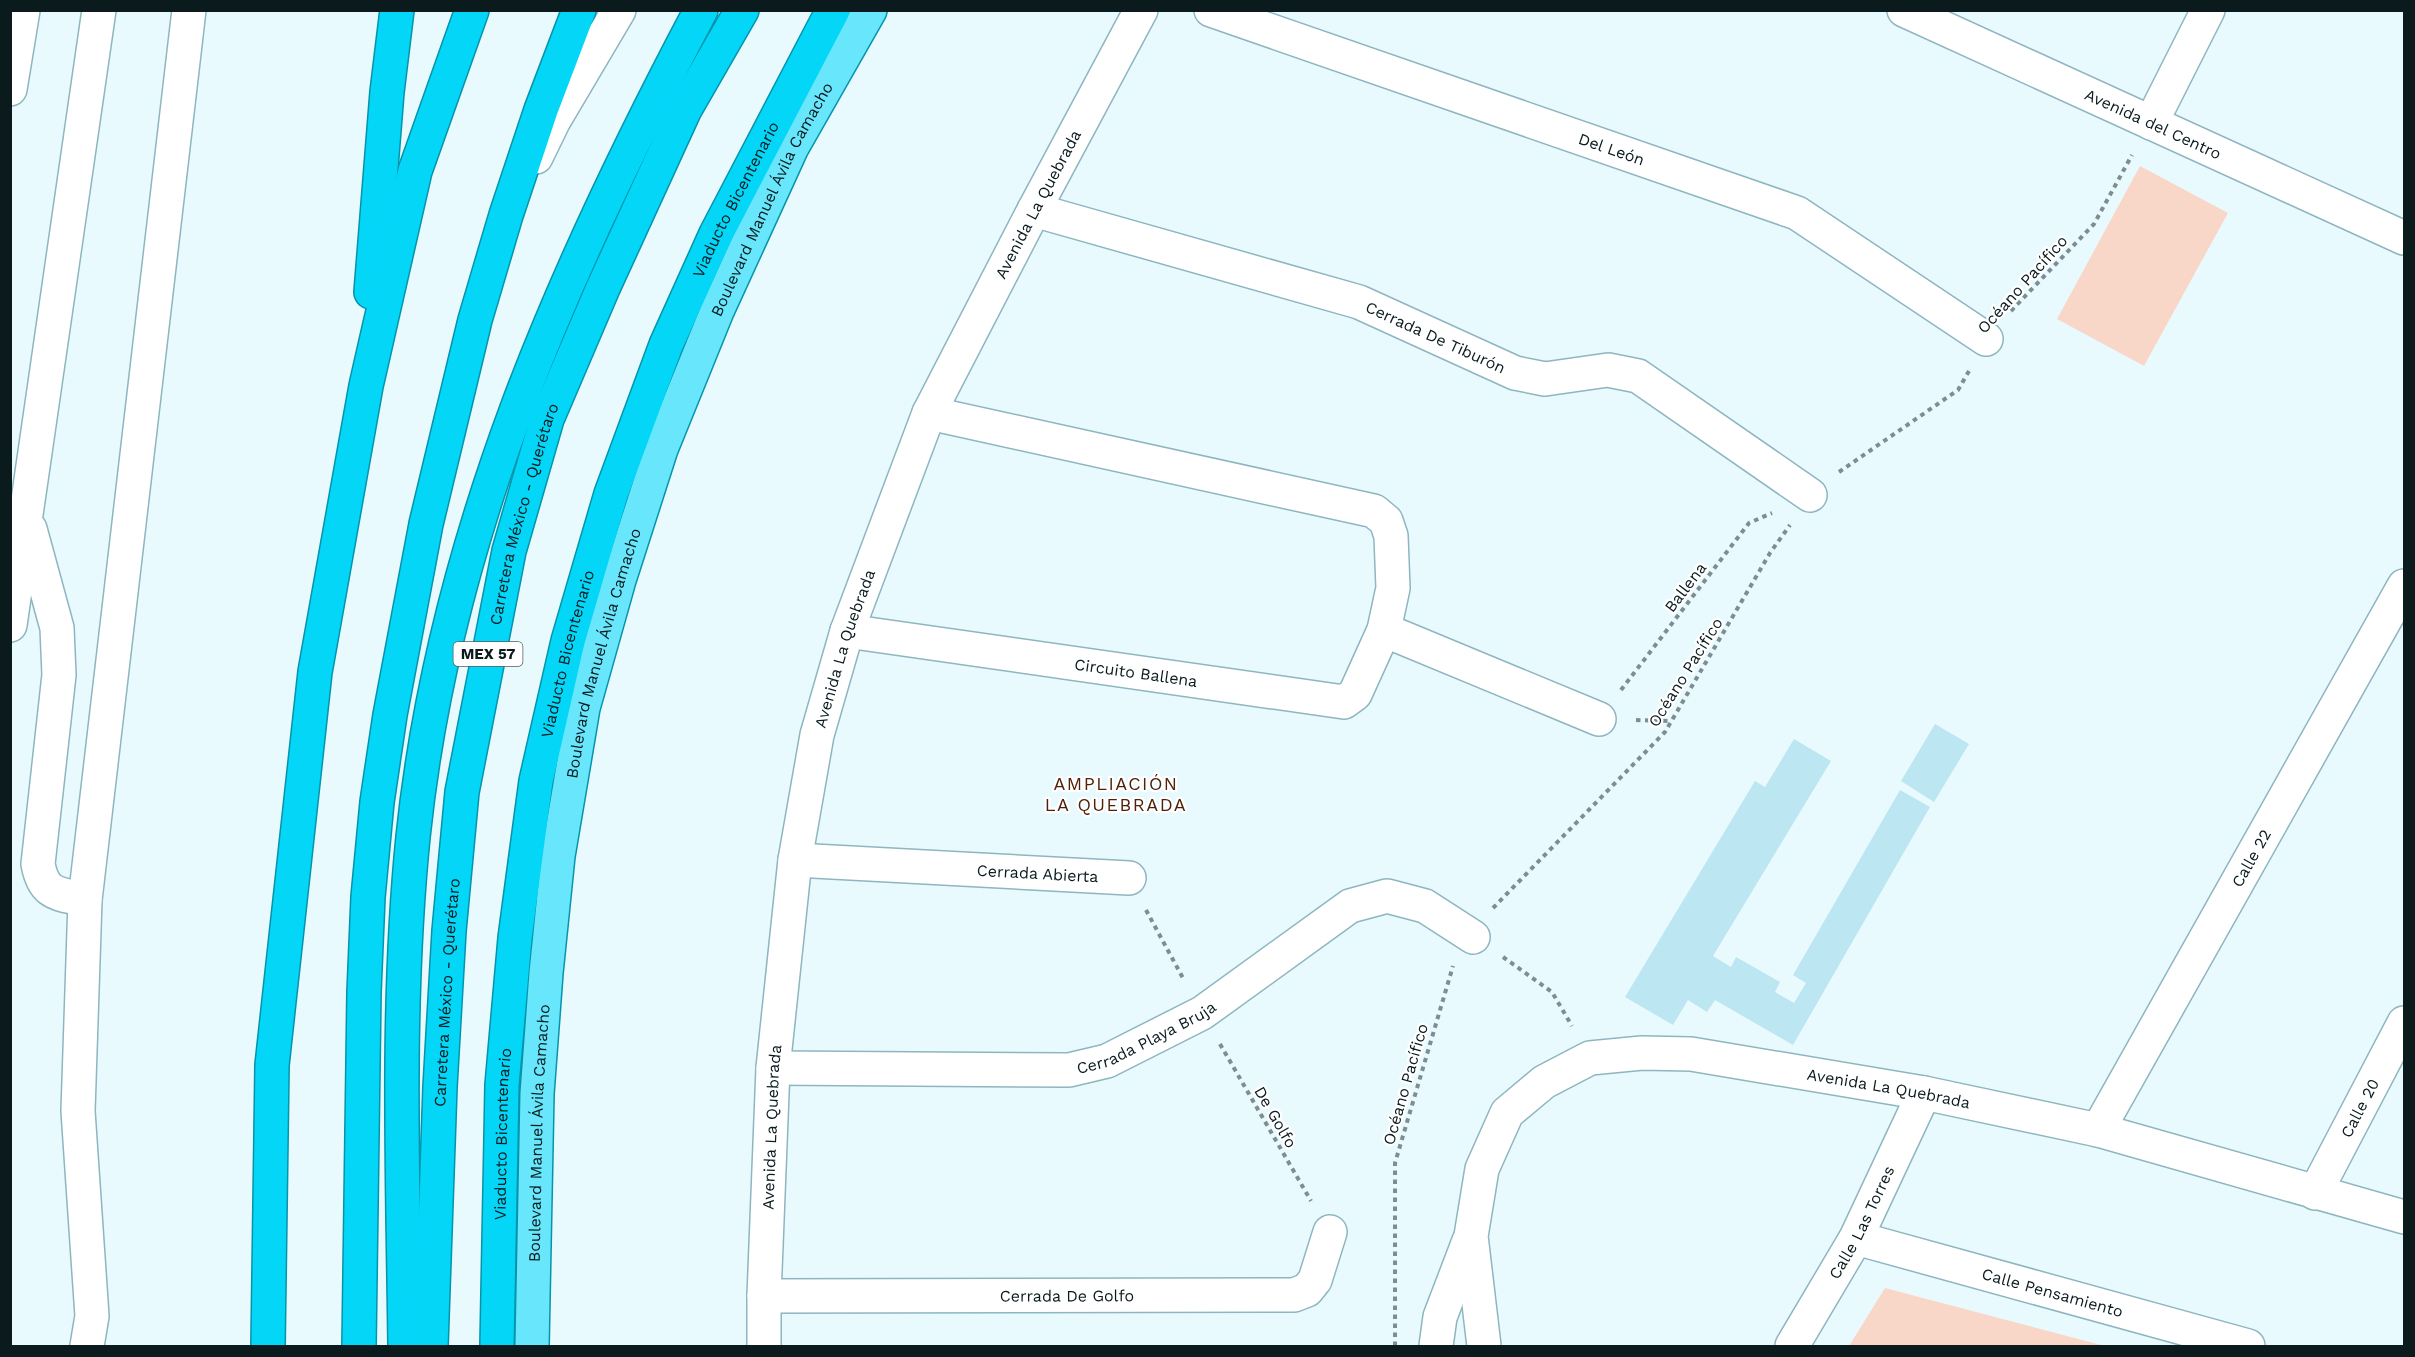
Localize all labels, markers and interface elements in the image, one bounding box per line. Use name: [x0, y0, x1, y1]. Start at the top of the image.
street label: Boulevard Manuel Ávila Camacho: [707, 79, 837, 319]
street label: Avenida del Centro: [2082, 85, 2224, 163]
street label: Viaducto Bicentenario: [689, 118, 783, 281]
street label: Avenida La Quebrada: [991, 127, 1085, 282]
street label: Del León: [1576, 129, 1647, 169]
street label: Océano Pacífico: [1973, 231, 2071, 337]
street label: Cerrada De Tiburón: [1363, 297, 1508, 377]
street label: Carretera México - Querétaro: [486, 400, 563, 627]
street label: Boulevard Manuel Ávila Camacho: [562, 526, 645, 780]
street label: Ballena: [1661, 559, 1710, 616]
street label: Avenida La Quebrada: [811, 567, 879, 730]
street label: Viaducto Bicentenario: [537, 568, 598, 740]
street label: Océano Pacífico: [1644, 614, 1727, 730]
road number: MEX 57: [454, 642, 522, 666]
street label: Circuito Ballena: [1073, 655, 1199, 691]
district label: AMPLIACIÓN LA QUEBRADA: [1045, 773, 1187, 815]
street label: Calle 22: [2228, 826, 2275, 891]
street label: Cerrada Abierta: [976, 861, 1099, 886]
street label: Carretera México - Querétaro: [430, 877, 464, 1107]
street label: Cerrada Playa Bruja: [1075, 997, 1220, 1078]
street label: Boulevard Manuel Ávila Camacho: [525, 1004, 554, 1262]
street label: Océano Pacífico: [1379, 1021, 1432, 1147]
street label: Avenida La Quebrada: [758, 1044, 785, 1210]
street label: Viaducto Bicentenario: [490, 1047, 515, 1220]
street label: Avenida La Quebrada: [1806, 1065, 1972, 1113]
street label: Calle 20: [2337, 1075, 2383, 1141]
street label: De Golfo: [1250, 1083, 1301, 1151]
street label: Calle Las Torres: [1825, 1163, 1899, 1283]
street label: Calle Pensamiento: [1980, 1264, 2125, 1321]
street label: Cerrada De Golfo: [1000, 1286, 1134, 1306]

